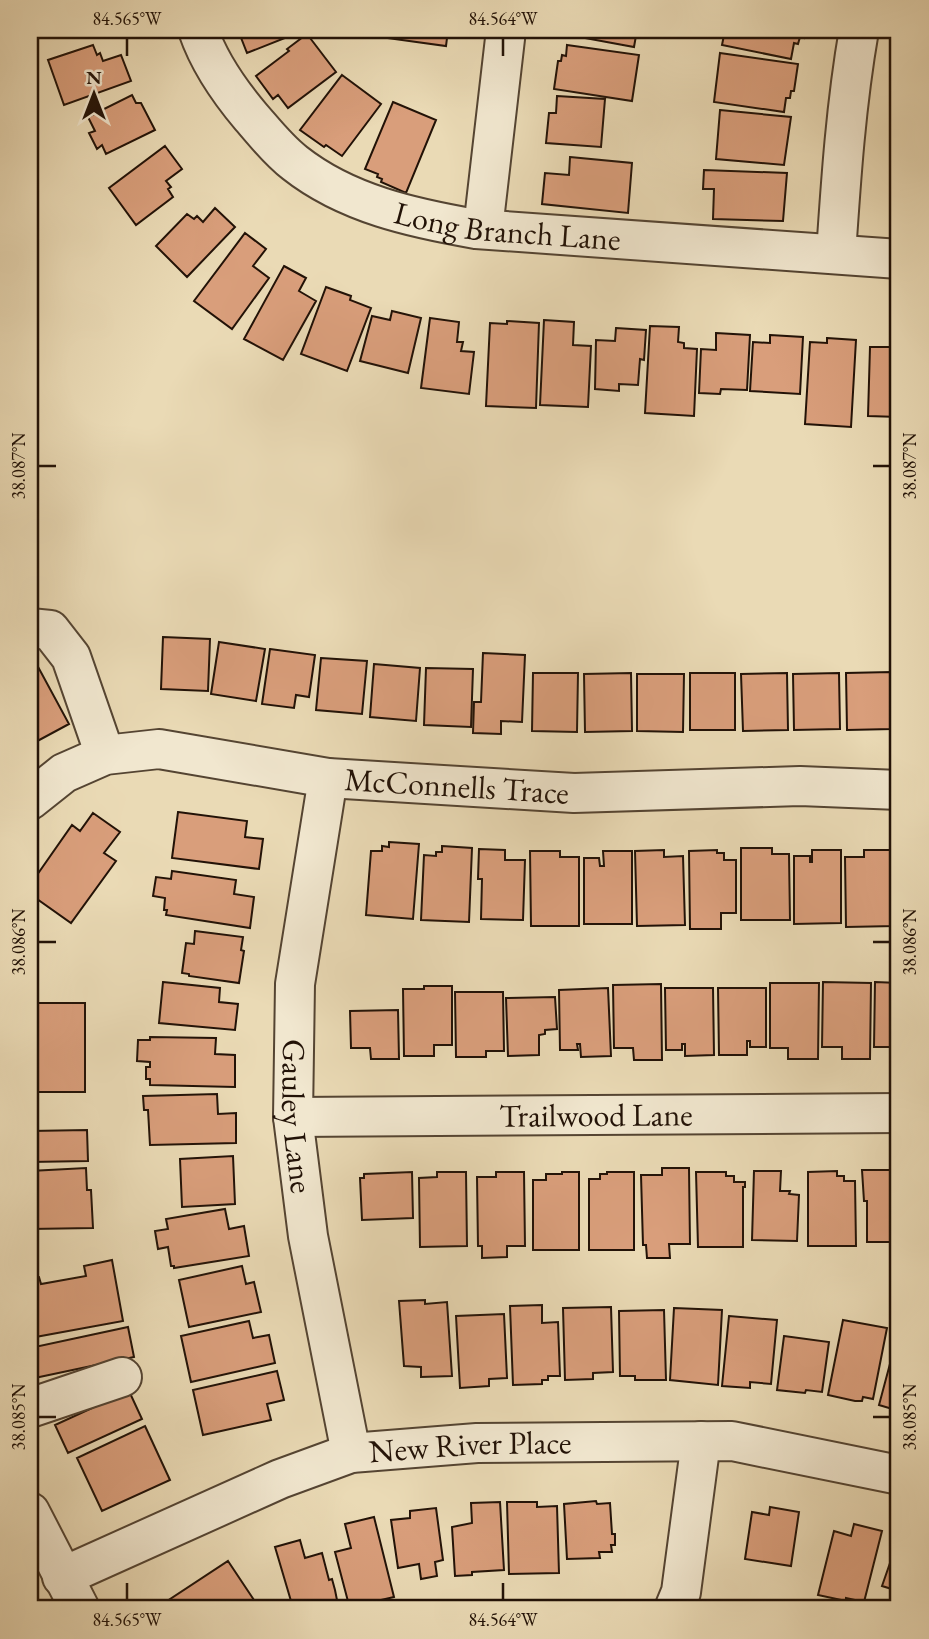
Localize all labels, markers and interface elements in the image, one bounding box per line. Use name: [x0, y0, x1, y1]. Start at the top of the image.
text: 84.565°W: [92, 7, 162, 30]
text: 84.564°W: [468, 7, 538, 30]
north arrow: [60, 60, 130, 130]
text: N: [86, 65, 102, 90]
street label: Long Branch Lane: [390, 191, 622, 260]
text: 38.087°N: [7, 432, 30, 499]
text: 38.087°N: [898, 432, 921, 499]
street label: McConnells Trace: [343, 758, 570, 814]
text: 38.086°N: [7, 908, 30, 975]
text: 38.086°N: [898, 908, 921, 975]
street label: Gauley Lane: [272, 1039, 323, 1196]
street label: Trailwood Lane: [499, 1093, 693, 1137]
text: 38.085°N: [7, 1383, 30, 1450]
text: 38.085°N: [898, 1383, 921, 1450]
street label: New River Place: [367, 1421, 571, 1473]
text: 84.565°W: [92, 1608, 162, 1631]
text: 84.564°W: [468, 1608, 538, 1631]

